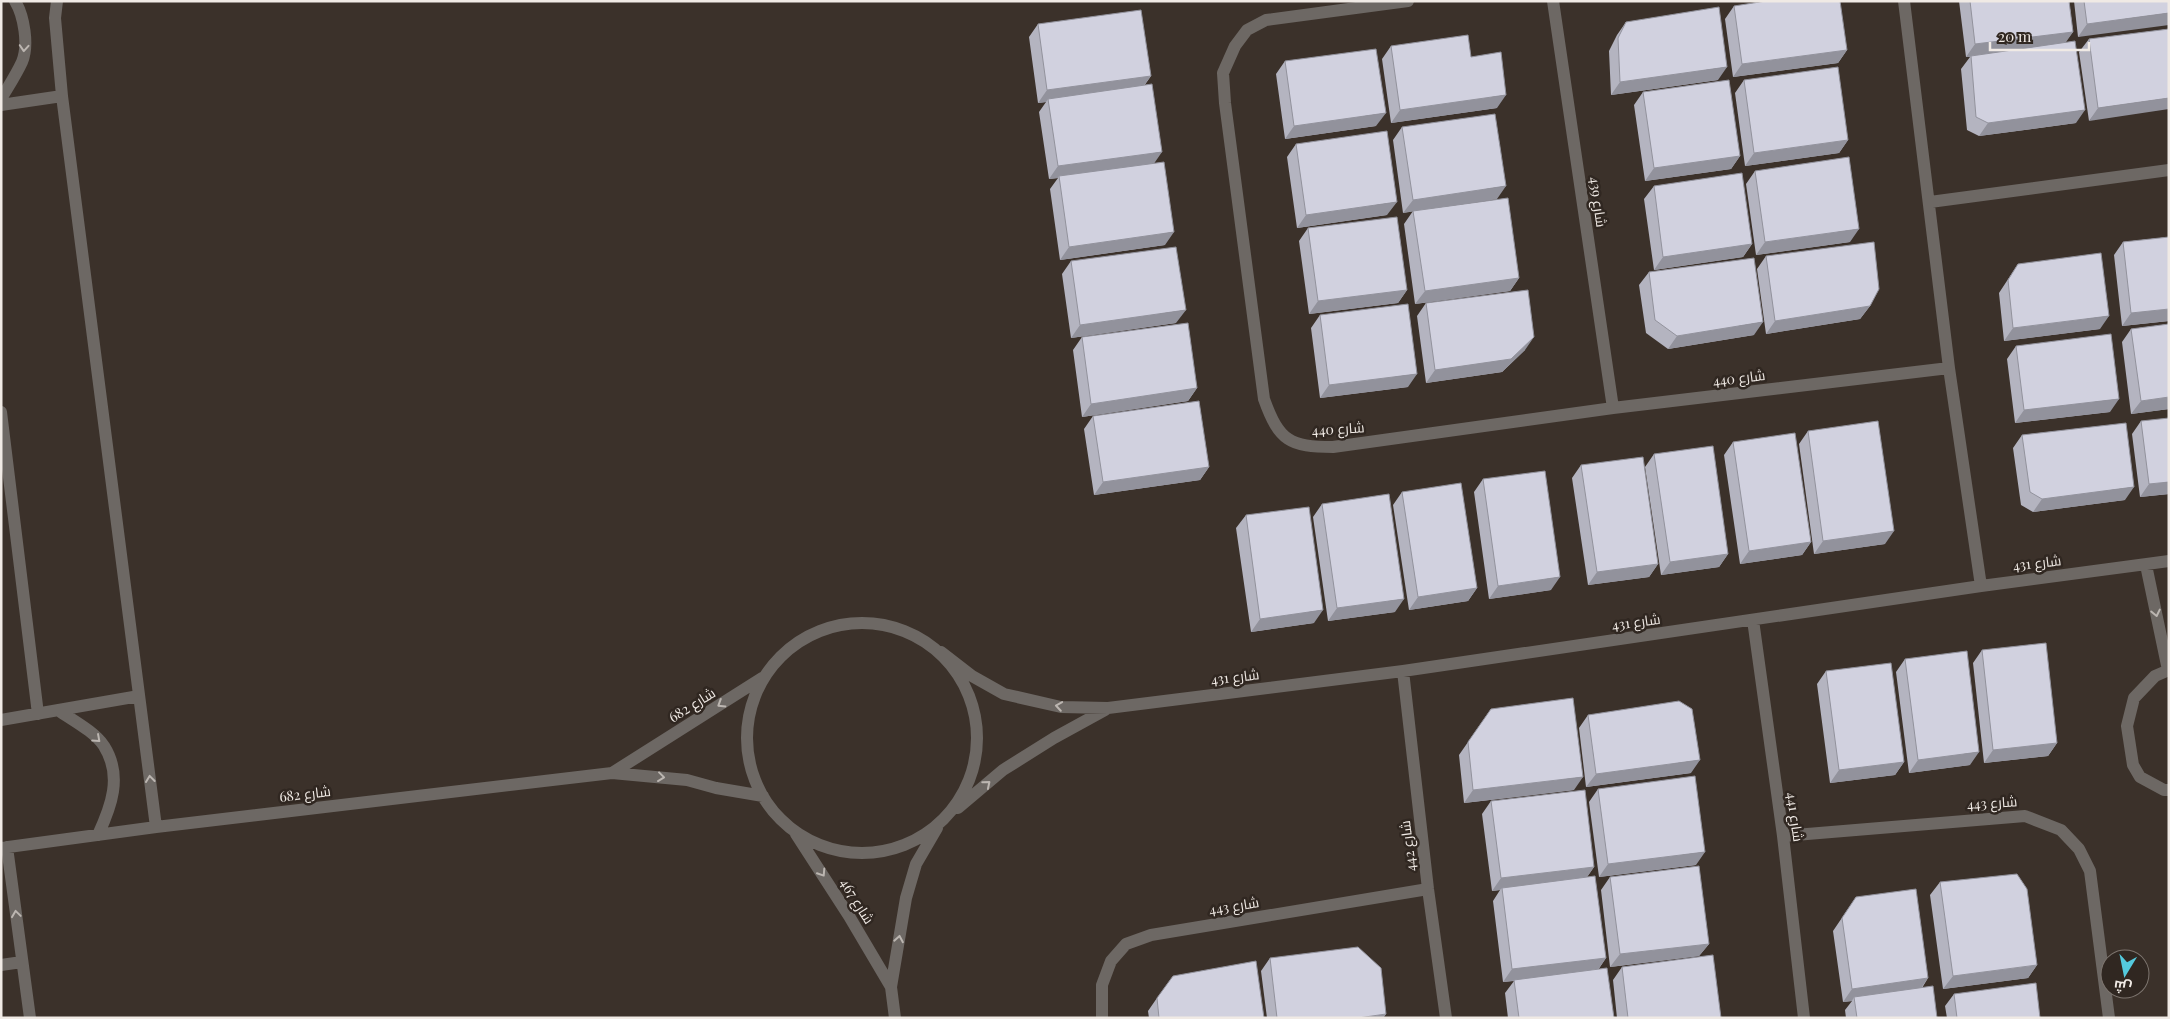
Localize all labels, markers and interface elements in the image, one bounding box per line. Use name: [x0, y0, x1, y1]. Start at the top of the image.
scale bar: [1990, 20, 2089, 52]
text: 20 m: [1998, 26, 2032, 46]
one-way arrow: [18, 44, 29, 52]
street label: شارع 439: [1586, 175, 1611, 228]
street label: شارع 440: [1712, 365, 1766, 390]
street label: شارع 440: [1311, 417, 1365, 440]
street label: شارع 431: [2012, 550, 2062, 575]
one-way arrow: [2150, 608, 2161, 617]
street label: شارع 431: [1610, 609, 1661, 634]
street label: شارع 431: [1210, 664, 1260, 689]
street label: شارع 682: [665, 683, 719, 726]
one-way arrow: [718, 698, 727, 708]
one-way arrow: [1055, 702, 1063, 712]
one-way arrow: [91, 734, 100, 743]
one-way arrow: [657, 771, 665, 782]
one-way arrow: [145, 774, 156, 782]
street label: شارع 682: [278, 781, 332, 806]
one-way arrow: [981, 781, 990, 789]
street label: شارع 441: [1783, 791, 1808, 843]
street label: شارع 443: [1966, 791, 2018, 814]
street label: شارع 442: [1395, 820, 1420, 873]
one-way arrow: [816, 867, 825, 876]
street label: شارع 467: [836, 874, 879, 927]
street label: شارع 443: [1207, 892, 1260, 919]
one-way arrow: [11, 909, 22, 917]
one-way arrow: [893, 935, 903, 943]
north arrow: [2100, 949, 2150, 999]
text: ش: [2112, 976, 2133, 998]

